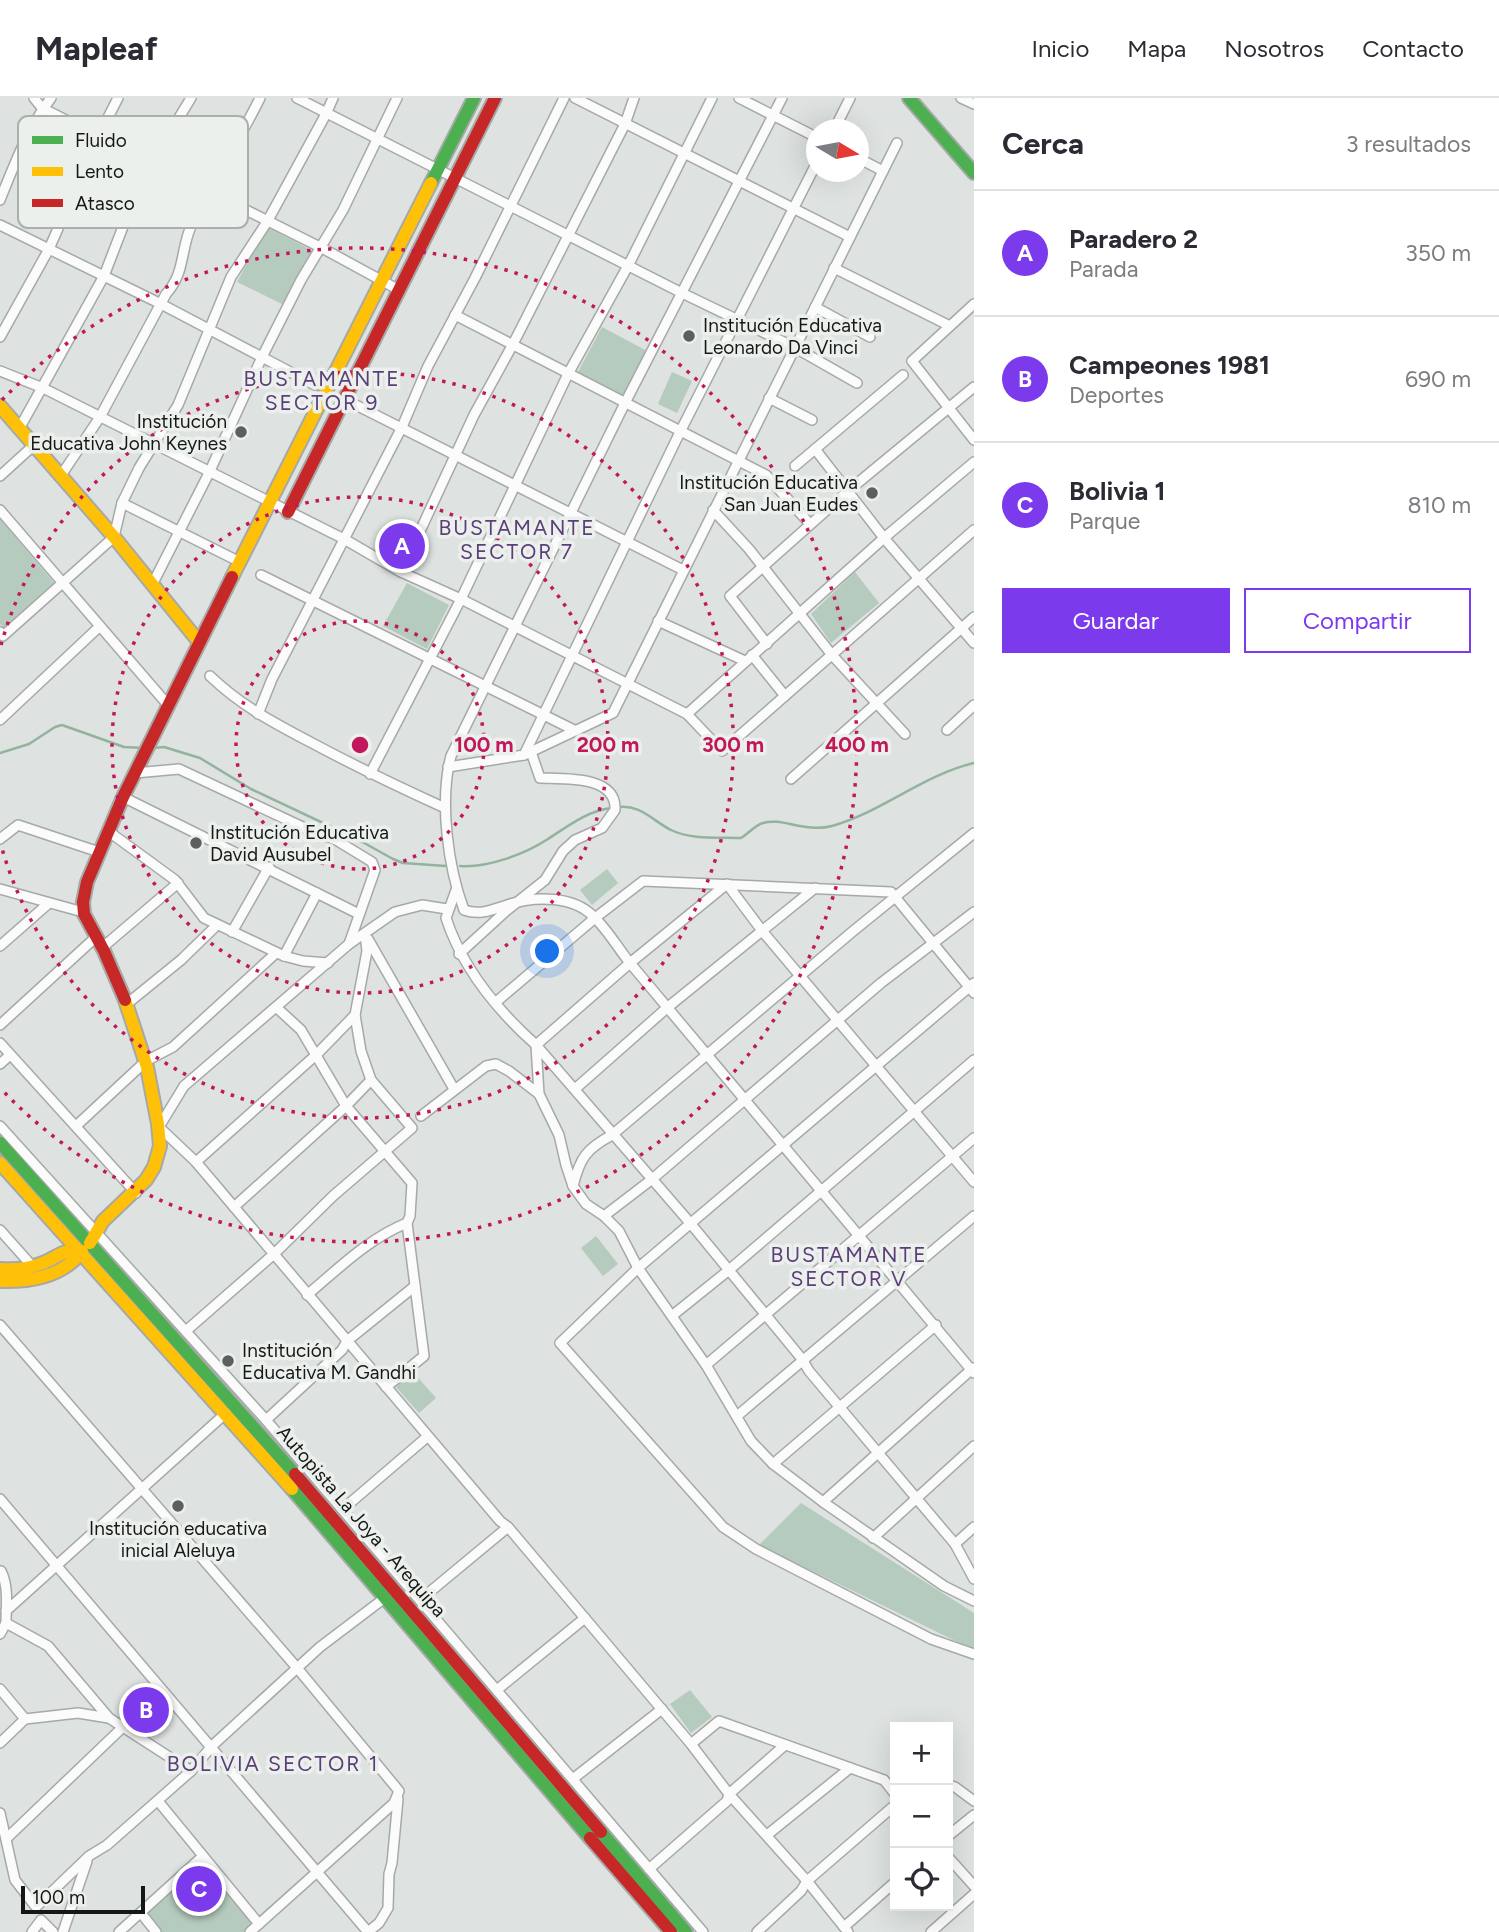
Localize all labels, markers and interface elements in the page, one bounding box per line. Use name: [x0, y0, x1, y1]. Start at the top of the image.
text: Mapleaf: [35, 29, 158, 68]
text: Inicio: [1031, 34, 1089, 63]
text: Mapa: [1127, 34, 1186, 63]
text: Nosotros: [1224, 34, 1324, 63]
text: Contacto: [1362, 34, 1464, 63]
legend: [18, 116, 248, 228]
north arrow: [806, 119, 869, 182]
text: Cerca: [1002, 125, 1084, 162]
text: Fluido: [75, 129, 127, 152]
text: 3 resultados: [1346, 130, 1471, 158]
text: Lento: [75, 160, 124, 183]
text: Atasco: [75, 192, 135, 215]
text: Paradero 2: [1069, 223, 1198, 255]
text: A: [1017, 239, 1033, 267]
text: 350 m: [1405, 239, 1471, 267]
text: Parada: [1069, 255, 1139, 283]
place label: Institución Educativa Leonardo Da Vinci: [703, 314, 882, 359]
marker: Institución Educativa Leonardo Da Vinci: [681, 328, 697, 344]
text: Campeones 1981: [1069, 349, 1270, 381]
text: B: [1018, 365, 1032, 393]
text: 690 m: [1405, 365, 1471, 393]
district label: BUSTAMANTE SECTOR 9: [243, 366, 401, 415]
text: Deportes: [1069, 381, 1164, 409]
place label: Institución Educativa John Keynes: [30, 410, 227, 455]
marker: Institución Educativa John Keynes: [233, 424, 249, 440]
place label: Institución Educativa San Juan Eudes: [679, 471, 858, 516]
text: Bolivia 1: [1069, 475, 1166, 507]
marker: Institución Educativa San Juan Eudes: [864, 485, 880, 501]
text: C: [1017, 491, 1033, 519]
text: 810 m: [1407, 491, 1471, 519]
text: Parque: [1069, 507, 1140, 535]
district label: BUSTAMANTE SECTOR 7: [438, 515, 596, 564]
pin: A: [379, 520, 425, 572]
button: Guardar: [1002, 588, 1230, 653]
button: Compartir: [1244, 588, 1471, 653]
text: 100 m: [454, 732, 514, 757]
text: 200 m: [577, 732, 639, 757]
text: 300 m: [702, 732, 764, 757]
text: 400 m: [825, 732, 889, 757]
centre of rings: [348, 733, 372, 757]
place label: Institución Educativa David Ausubel: [210, 821, 389, 866]
marker: Institución Educativa David Ausubel: [188, 835, 204, 851]
your location: [530, 934, 564, 968]
district label: BUSTAMANTE SECTOR V: [770, 1242, 928, 1291]
place label: Institución Educativa M. Gandhi: [242, 1339, 416, 1384]
marker: Institución Educativa M. Gandhi: [220, 1353, 236, 1369]
street label: Autopista La Joya - Arequipa: [272, 1421, 451, 1622]
marker: Institución educativa inicial Aleluya: [170, 1498, 186, 1514]
place label: Institución educativa inicial Aleluya: [89, 1517, 267, 1562]
pin: B: [123, 1684, 169, 1736]
map controls: [890, 1722, 953, 1911]
button: +: [890, 1722, 953, 1785]
district label: BOLIVIA SECTOR 1: [167, 1751, 379, 1776]
button: −: [890, 1785, 953, 1848]
button: locate: [890, 1848, 953, 1911]
pin: C: [176, 1863, 222, 1915]
scale bar: [21, 1883, 145, 1915]
text: 100 m: [32, 1886, 85, 1909]

